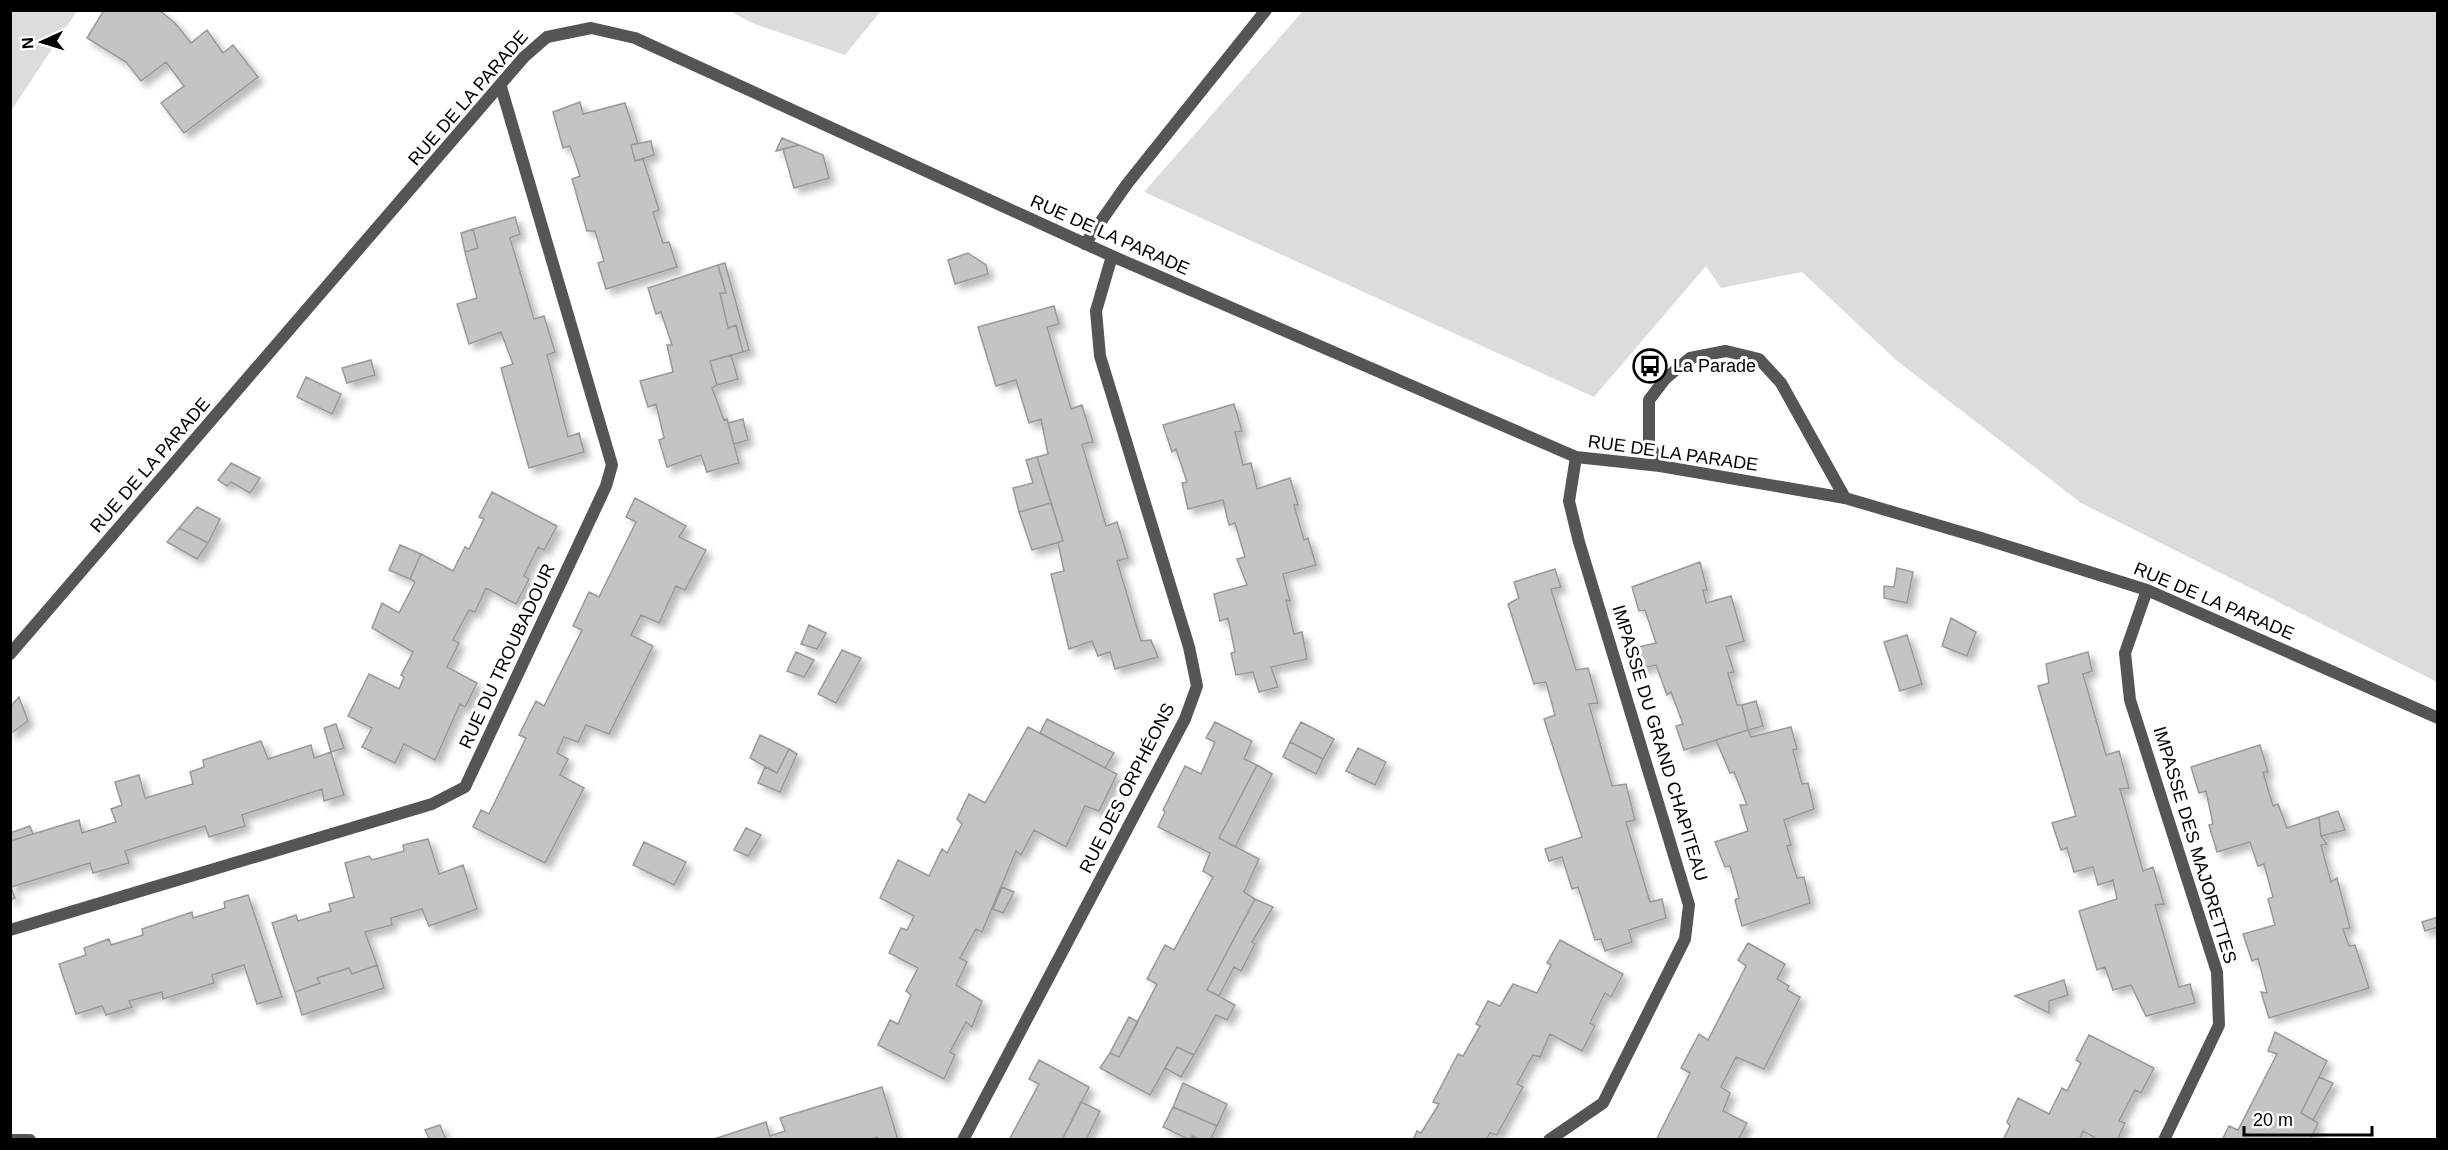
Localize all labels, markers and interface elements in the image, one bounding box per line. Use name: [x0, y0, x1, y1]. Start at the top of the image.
north arrow: [12, 12, 72, 72]
street label: RUE DE LA PARADE: [404, 27, 532, 169]
text: N: [19, 37, 36, 49]
street label: RUE DE LA PARADE: [1027, 191, 1193, 279]
bus stop icon: La Parade: [1632, 348, 1668, 384]
place label: La Parade: [1673, 356, 1756, 376]
street label: RUE DE LA PARADE: [86, 394, 214, 536]
street label: RUE DE LA PARADE: [1587, 431, 1759, 475]
street label: RUE DE LA PARADE: [2131, 558, 2297, 644]
street label: RUE DU TROUBADOUR: [455, 560, 559, 752]
street label: IMPASSE DU GRAND CHAPITEAU: [1608, 603, 1712, 883]
street label: RUE DES ORPHÉONS: [1075, 700, 1179, 876]
street label: IMPASSE DES MAJORETTES: [2149, 724, 2241, 966]
scale bar: [2244, 1099, 2372, 1137]
text: 20 m: [2253, 1110, 2293, 1130]

